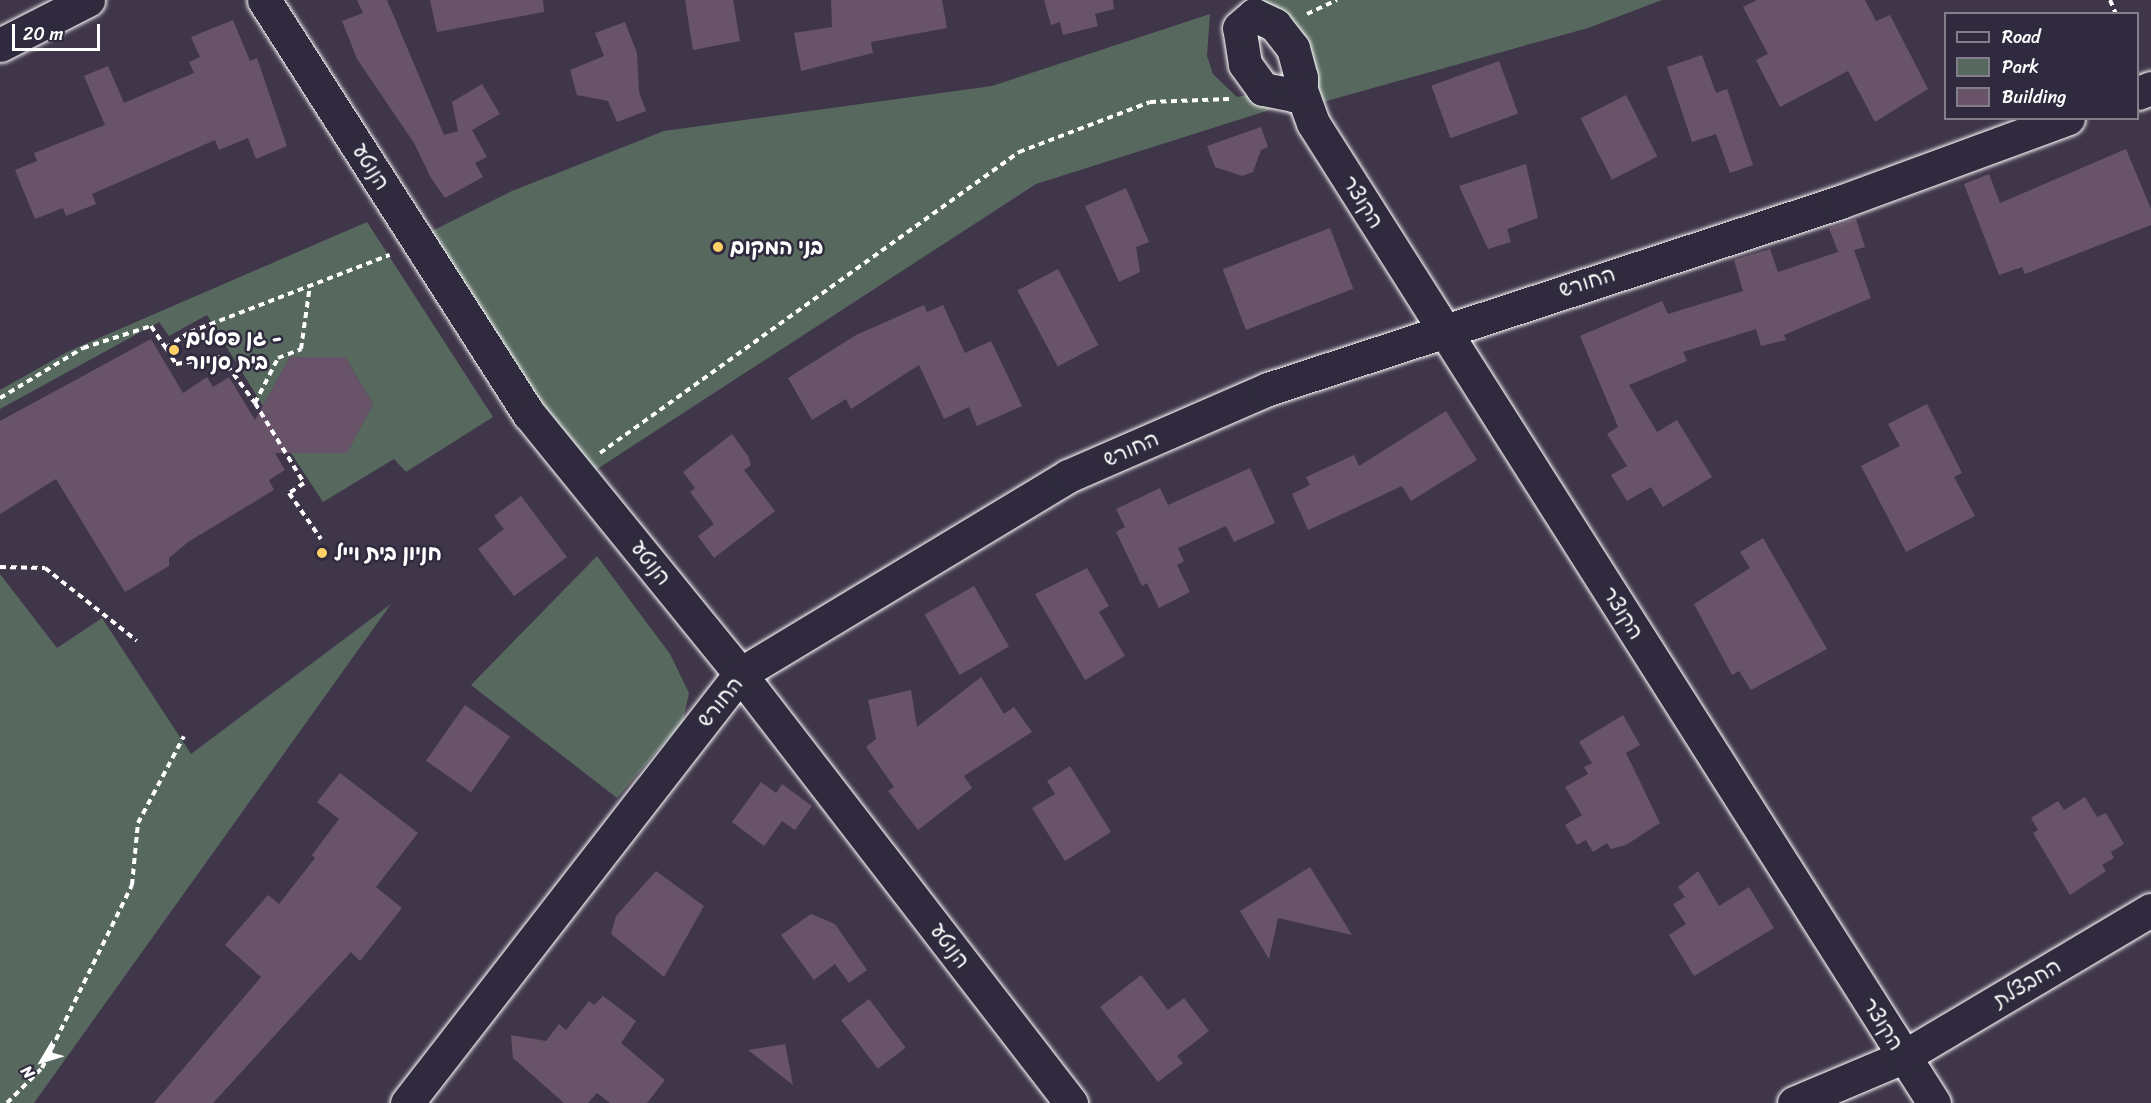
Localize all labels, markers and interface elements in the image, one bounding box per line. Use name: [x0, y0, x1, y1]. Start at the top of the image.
scale bar: [15, 12, 104, 50]
legend: [1944, 12, 2139, 120]
text: 20 m: [23, 18, 63, 50]
text: Road: [2002, 21, 2041, 53]
text: Park: [2002, 51, 2039, 83]
text: Building: [2002, 81, 2066, 113]
street label: הנוטע: [347, 139, 395, 195]
street label: הקוצר: [1337, 171, 1389, 233]
place label: בני המקום: [730, 234, 823, 260]
marker: בני המקום: [711, 240, 725, 254]
street label: החורש: [1556, 261, 1618, 303]
place label: גן פסלים - בית סניור: [186, 325, 282, 375]
marker: גן פסלים - בית סניור: [167, 343, 181, 357]
street label: החורש: [1099, 426, 1163, 472]
street label: הנוטע: [626, 536, 676, 590]
place label: חניון בית וייל: [334, 540, 442, 566]
marker: חניון בית וייל: [315, 546, 329, 560]
street label: הקוצר: [1597, 582, 1649, 644]
street label: החורש: [692, 672, 748, 732]
street label: הנוטע: [925, 919, 975, 973]
street label: החבצלת: [1989, 953, 2065, 1013]
street label: הקוצר: [1857, 993, 1909, 1055]
north arrow: [12, 1031, 72, 1091]
text: N: [13, 1059, 42, 1086]

